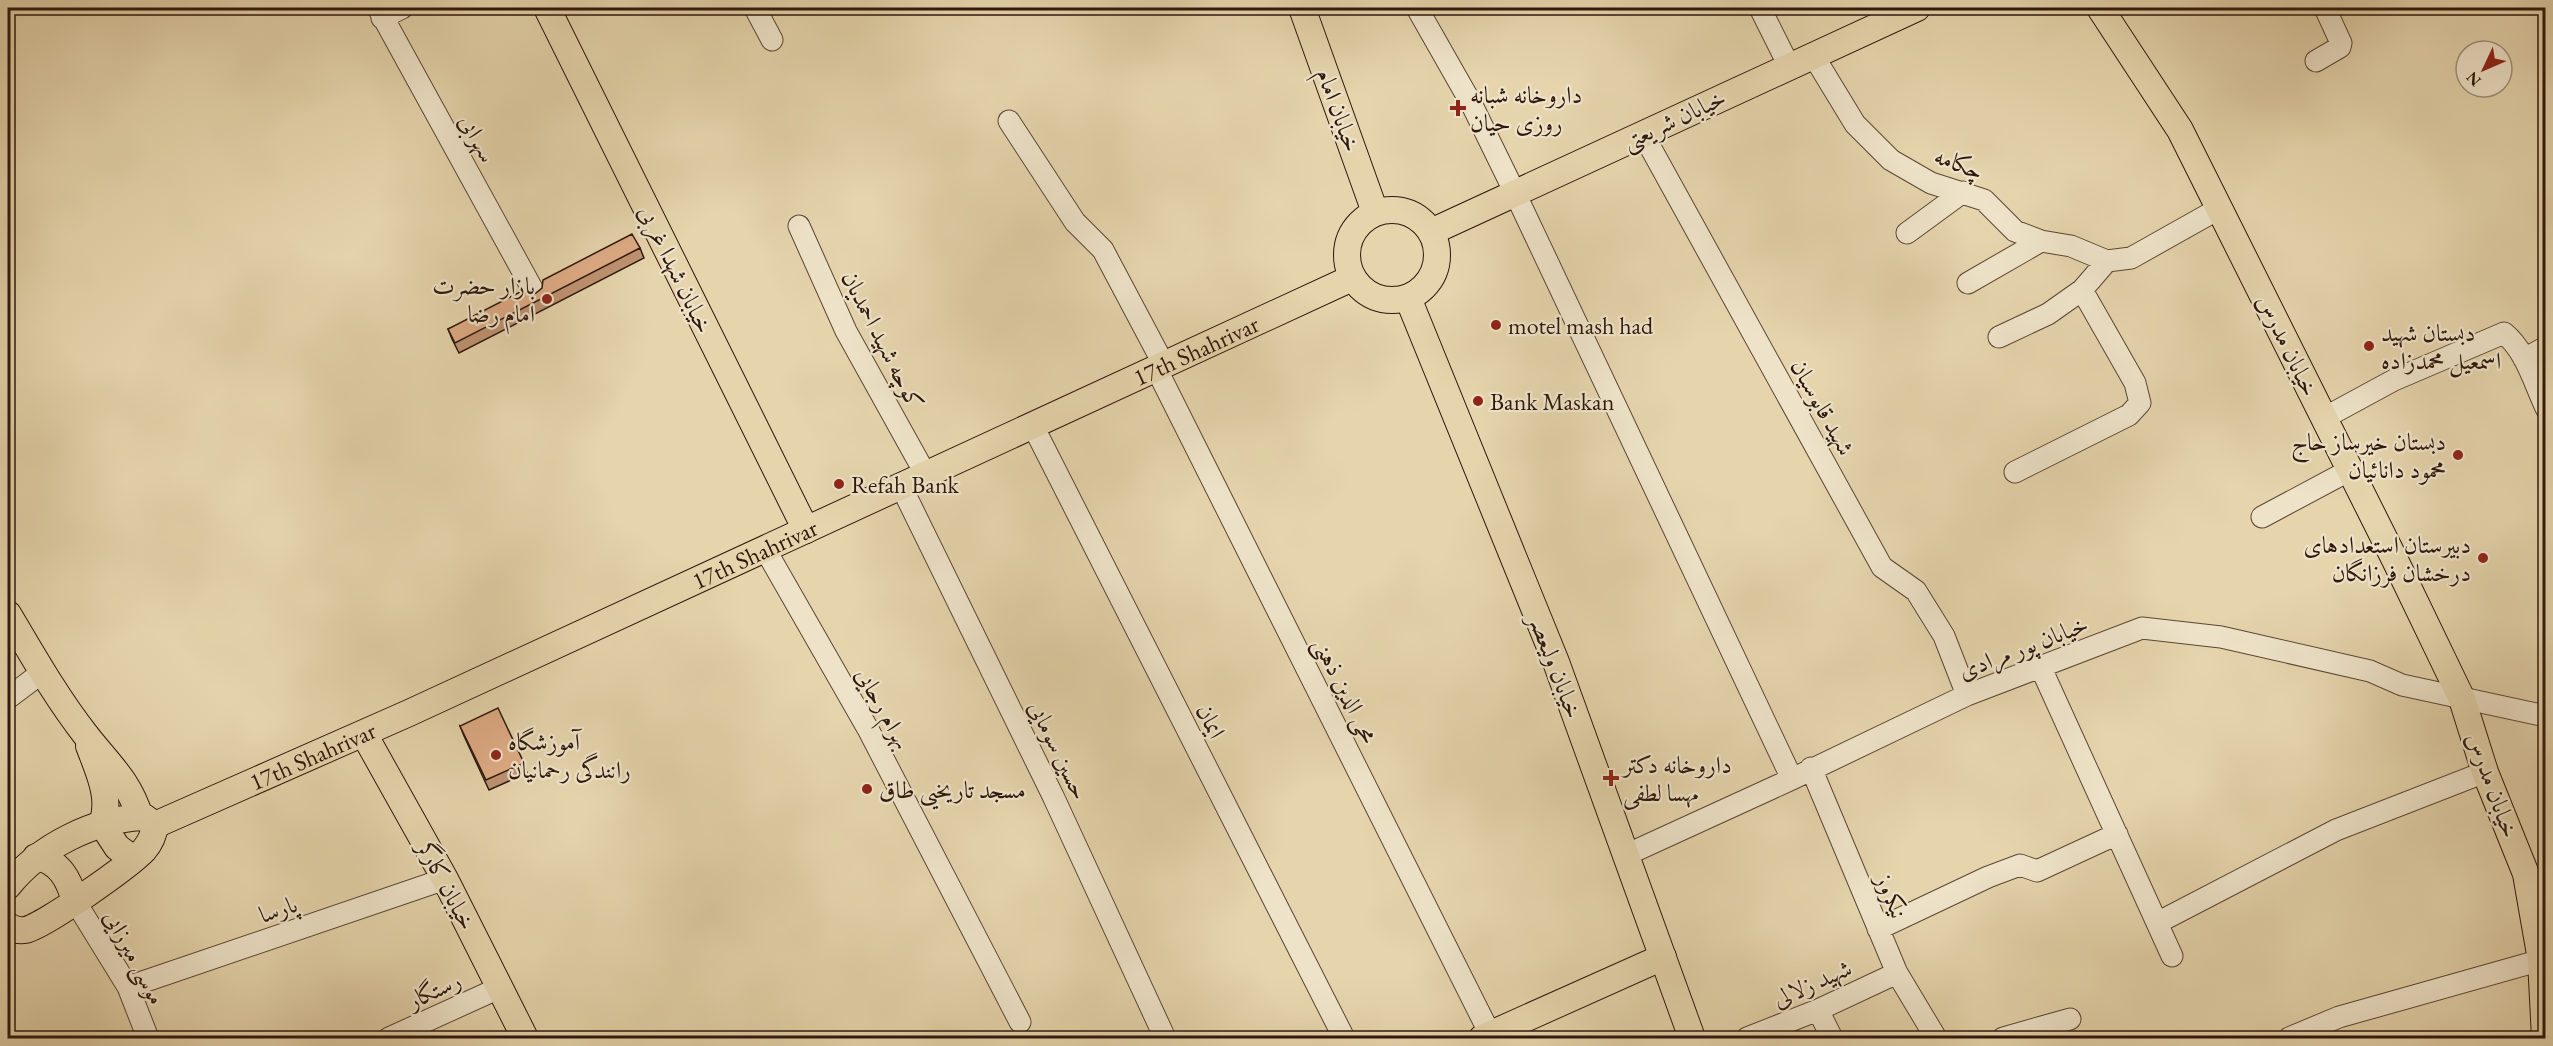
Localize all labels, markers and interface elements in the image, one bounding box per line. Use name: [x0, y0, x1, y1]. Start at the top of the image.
north arrow: [2454, 39, 2514, 99]
street label: خیابان امام: [1304, 64, 1368, 158]
text: N: [2461, 67, 2486, 91]
place label: داروخانه شبانه روزی حیان: [1470, 79, 1582, 138]
street label: خیابان شریعتی: [1617, 82, 1732, 158]
marker: داروخانه شبانه روزی حیان: [1451, 101, 1465, 115]
street label: سهرابی: [450, 108, 504, 169]
street label: چکامه: [1929, 140, 1988, 188]
street label: خیابان شهدا غربی: [630, 200, 720, 339]
street label: کوچه شهید احمدیان: [833, 265, 931, 415]
place label: بازار حضرت امام رضا: [432, 270, 535, 335]
street label: خیابان مدرس: [2250, 289, 2326, 401]
marker: بازار حضرت امام رضا: [540, 292, 554, 306]
street label: 17th Shahrivar: [1128, 308, 1264, 392]
place label: motel mash had: [1508, 310, 1654, 341]
place label: دبستان شهید اسمعیل محمدزاده: [2381, 317, 2501, 378]
marker: motel mash had: [1489, 318, 1503, 332]
marker: دبستان شهید اسمعیل محمدزاده: [2362, 339, 2376, 353]
street label: شهید قابوسیان: [1784, 353, 1862, 461]
place label: Bank Maskan: [1490, 386, 1615, 417]
marker: Bank Maskan: [1471, 394, 1485, 408]
place label: دبستان خیرساز حاج محمود دانائیان: [2291, 426, 2446, 485]
marker: دبستان خیرساز حاج محمود دانائیان: [2451, 448, 2465, 462]
place label: Refah Bank: [851, 469, 960, 500]
marker: Refah Bank: [832, 477, 846, 491]
street label: 17th Shahrivar: [687, 511, 822, 596]
place label: دبیرستان استعدادهای درخشان فرزانگان: [2303, 529, 2471, 588]
marker: دبیرستان استعدادهای درخشان فرزانگان: [2476, 551, 2490, 565]
street label: خیابان ولیعصر: [1520, 606, 1590, 723]
street label: خیابان پور مرادی: [1954, 608, 2093, 688]
street label: محی الدین ذهنی: [1304, 632, 1386, 749]
street label: بهرام رجایی: [844, 662, 919, 757]
street label: حسین سومایی: [1022, 695, 1096, 805]
street label: ایمان: [1189, 698, 1233, 744]
street label: 17th Shahrivar: [244, 714, 380, 797]
place label: آموزشگاه رانندگی رحمانیان: [508, 726, 631, 785]
street label: خیابان مدرس: [2460, 728, 2526, 842]
marker: آموزشگاه رانندگی رحمانیان: [489, 748, 503, 762]
place label: داروخانه دکتر مهسا لطفی: [1620, 749, 1732, 810]
marker: داروخانه دکتر مهسا لطفی: [1604, 771, 1618, 785]
place label: مسجد تاریخیی طاق: [879, 774, 1026, 810]
marker: مسجد تاریخیی طاق: [860, 782, 874, 796]
street label: خیابان کارگر: [409, 832, 483, 935]
street label: نیکروز: [1868, 867, 1915, 923]
street label: پارسا: [255, 888, 303, 932]
street label: موسی میرزایی: [95, 904, 173, 1011]
street label: شهید زلالی: [1768, 952, 1856, 1014]
street label: رستگار: [400, 964, 466, 1017]

